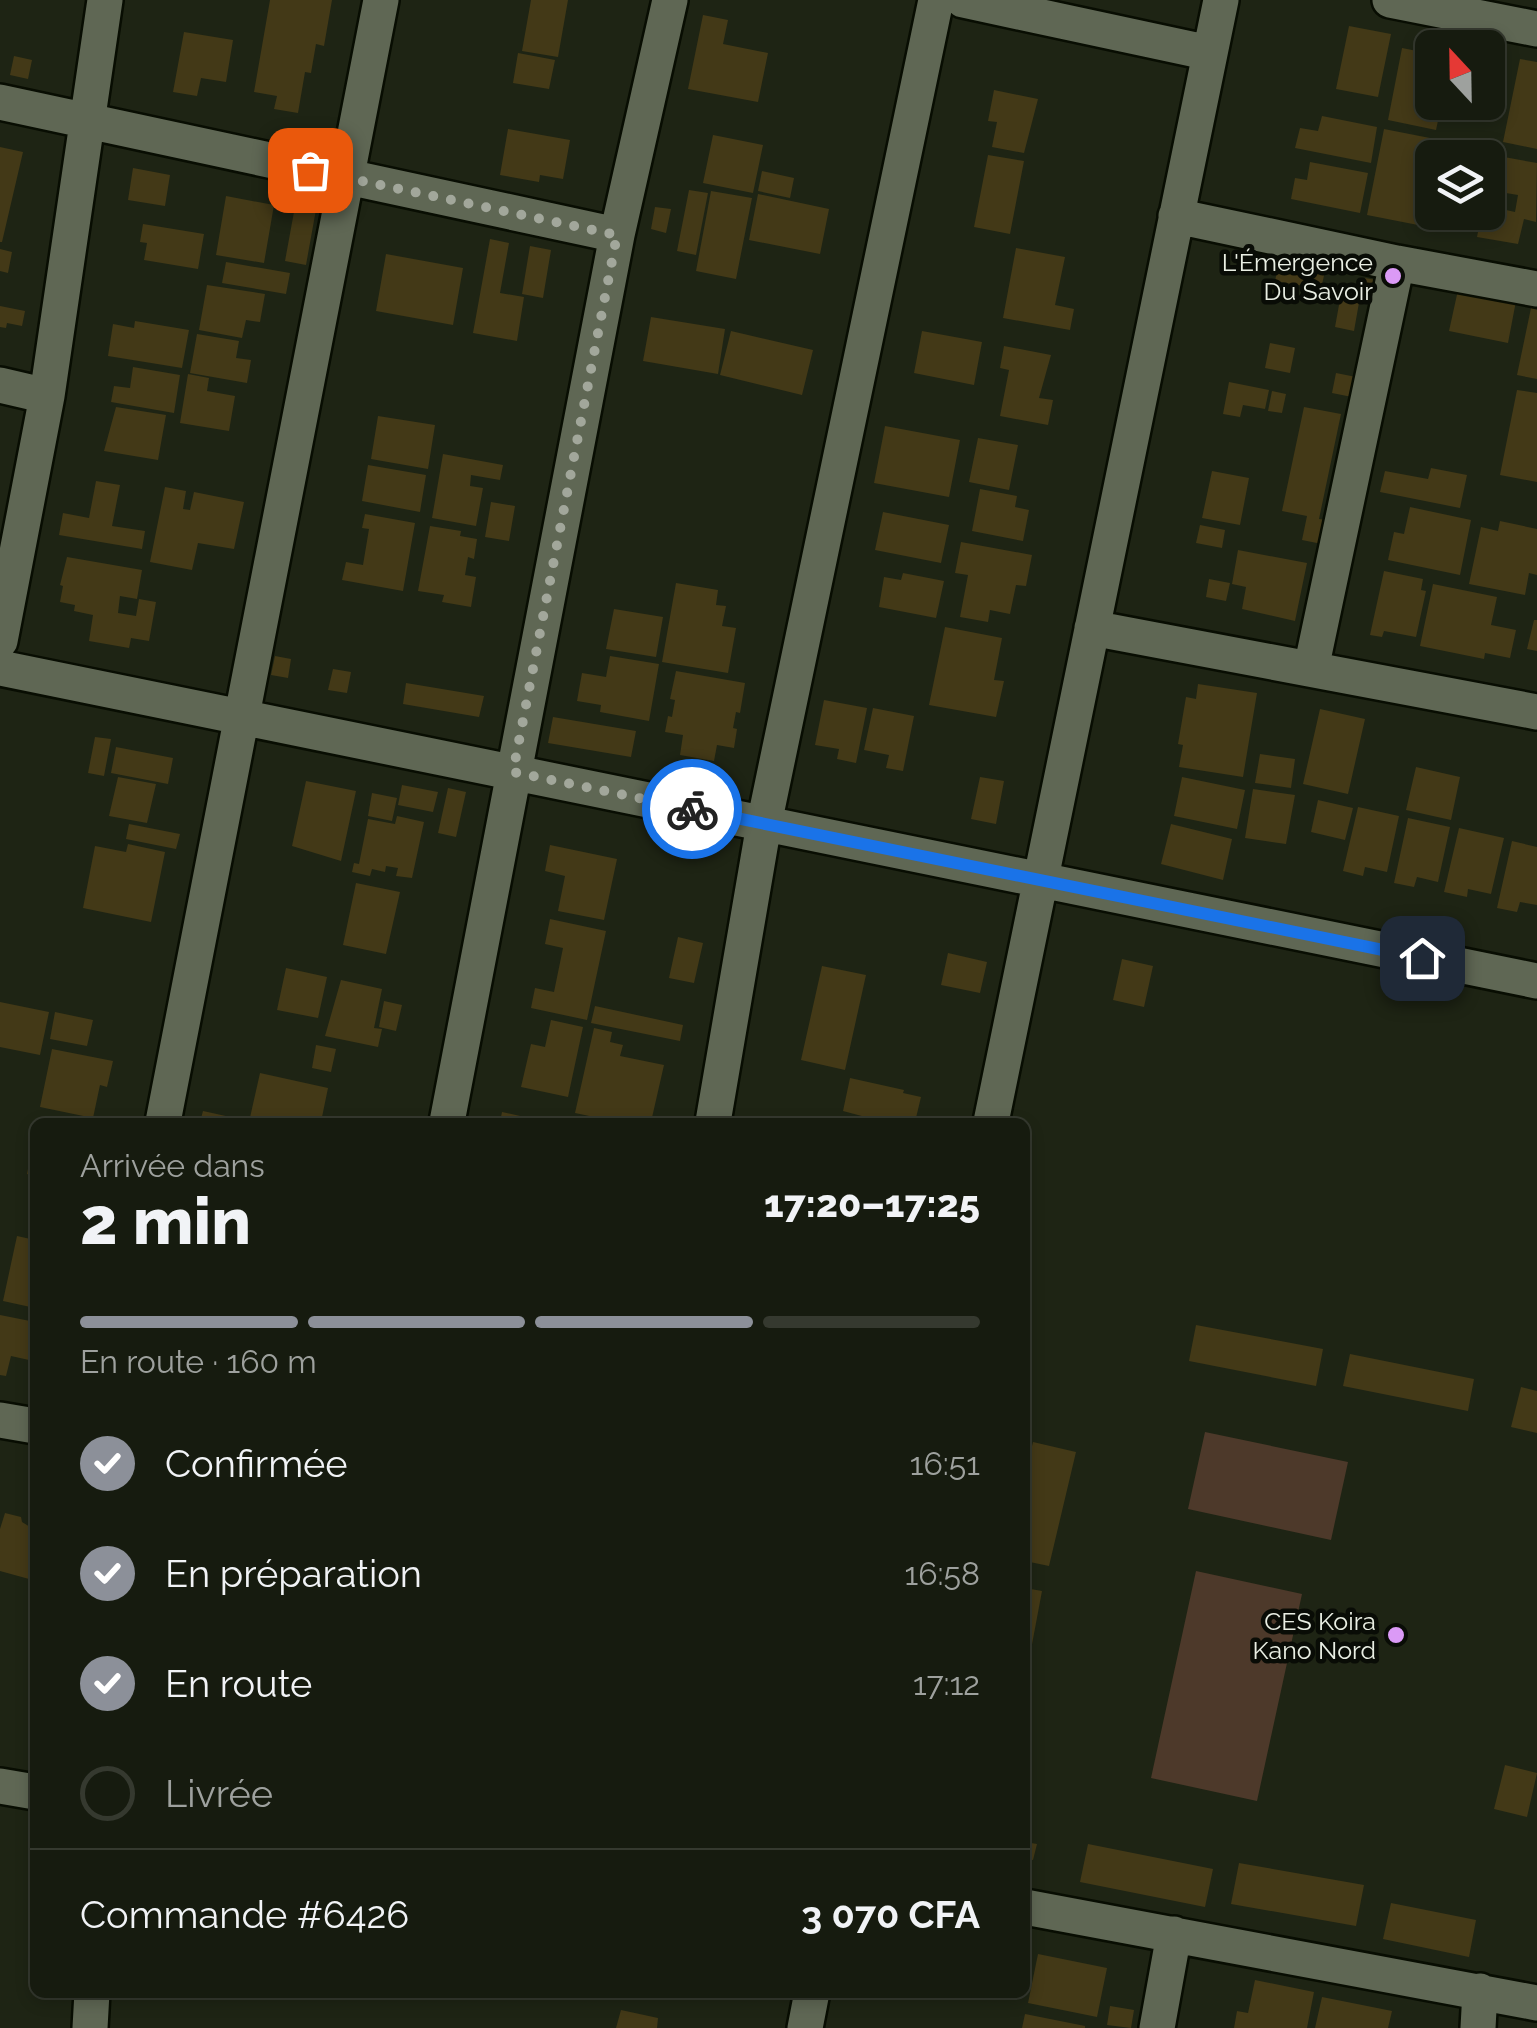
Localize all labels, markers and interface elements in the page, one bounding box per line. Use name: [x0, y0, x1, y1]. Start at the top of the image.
north arrow: [1415, 30, 1505, 120]
map controls: [1415, 30, 1505, 230]
pin: [268, 128, 353, 213]
button: layers: [1415, 140, 1505, 230]
icon: bag: [283, 143, 338, 198]
place label: L'Émergence Du Savoir: [1222, 247, 1373, 306]
marker: L'Émergence Du Savoir: [1382, 265, 1404, 287]
courier: [642, 759, 742, 859]
icon: bike: [665, 782, 720, 837]
pin: [1380, 916, 1465, 1001]
icon: home: [1395, 931, 1450, 986]
text: Arrivée dans: [80, 1147, 265, 1184]
text: 17:20–17:25: [764, 1181, 980, 1226]
text: 2 min: [80, 1183, 251, 1259]
text: En route · 160 m: [80, 1343, 317, 1380]
icon: check: [80, 1436, 135, 1491]
text: Confirmée: [165, 1441, 348, 1486]
text: 16:51: [910, 1445, 980, 1482]
icon: check: [80, 1546, 135, 1601]
text: En préparation: [165, 1551, 422, 1596]
text: 16:58: [905, 1555, 980, 1592]
place label: CES Koira Kano Nord: [1253, 1606, 1376, 1665]
marker: CES Koira Kano Nord: [1385, 1624, 1407, 1646]
icon: check: [80, 1656, 135, 1711]
text: En route: [165, 1661, 312, 1706]
text: 17:12: [913, 1665, 980, 1702]
text: Livrée: [165, 1771, 273, 1816]
text: Commande #6426: [80, 1892, 409, 1937]
text: 3 070 CFA: [801, 1892, 980, 1937]

